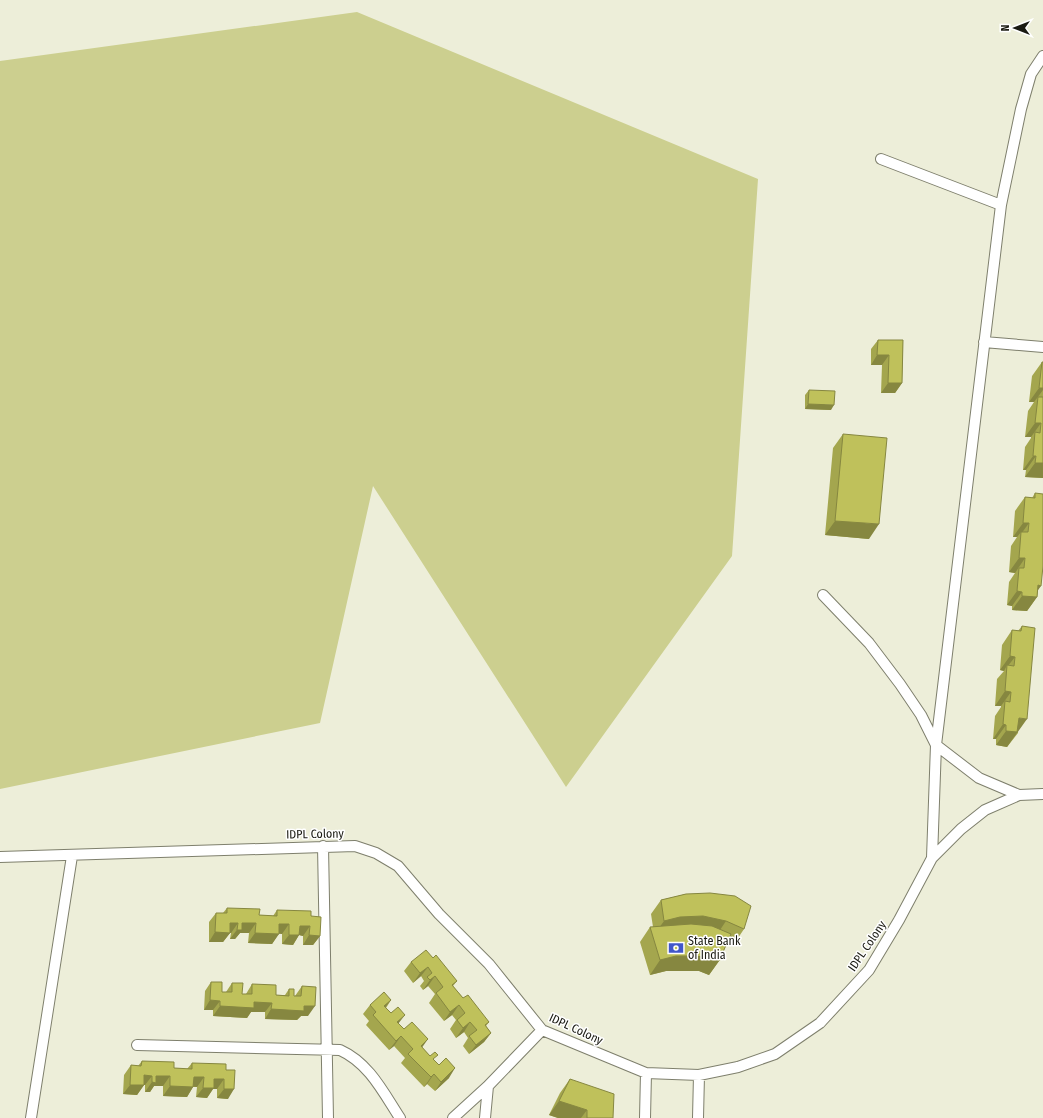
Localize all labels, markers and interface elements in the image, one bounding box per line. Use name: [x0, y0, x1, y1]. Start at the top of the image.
north arrow: [995, 8, 1035, 48]
text: N: [999, 25, 1012, 31]
street label: IDPL Colony: [286, 826, 345, 842]
street label: IDPL Colony: [845, 918, 889, 974]
place label: State Bank of India: [688, 934, 741, 962]
bank icon: State Bank of India: [667, 939, 685, 957]
street label: IDPL Colony: [547, 1010, 606, 1048]

